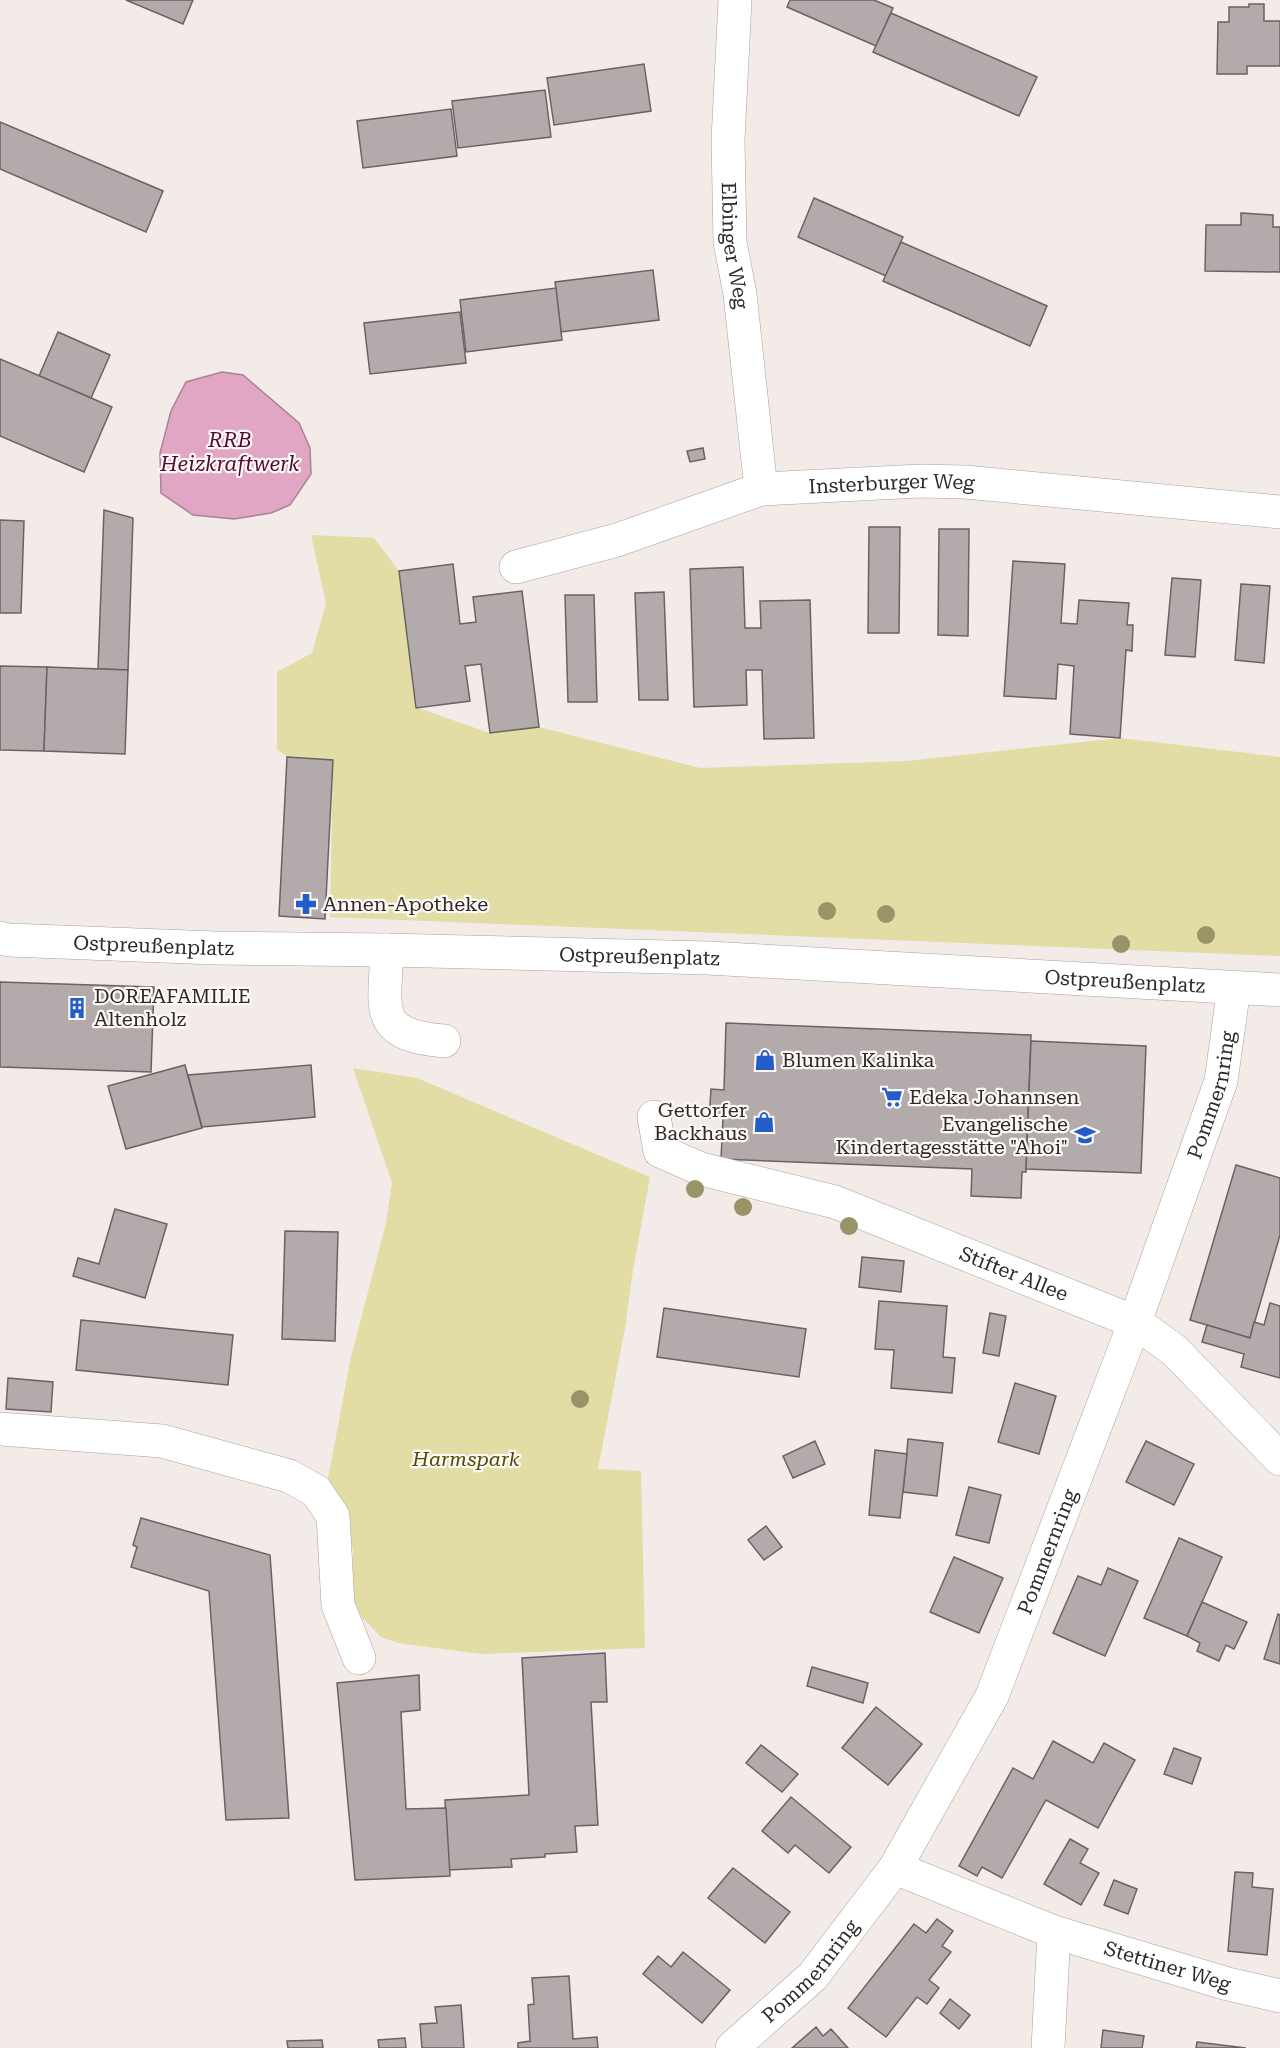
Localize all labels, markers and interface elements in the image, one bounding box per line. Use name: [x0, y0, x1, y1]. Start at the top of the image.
street label: Elbinger Weg: [717, 182, 754, 311]
water label: RRB Heizkraftwerk: [159, 428, 300, 476]
street label: Insterburger Weg: [808, 469, 976, 499]
pharmacy icon: Annen-Apotheke: [294, 892, 318, 916]
place label: Annen-Apotheke: [323, 892, 488, 916]
street label: Ostpreußenplatz: [73, 931, 234, 960]
street label: Ostpreußenplatz: [559, 942, 721, 971]
street label: Ostpreußenplatz: [1044, 965, 1206, 998]
place label: DOREAFAMILIE Altenholz: [94, 984, 251, 1031]
building icon: DOREAFAMILIE Altenholz: [65, 996, 89, 1020]
street label: Pommernring: [1182, 1029, 1240, 1162]
shop icon: Blumen Kalinka: [753, 1048, 777, 1072]
place label: Blumen Kalinka: [782, 1048, 934, 1072]
supermarket icon: Edeka Johannsen: [880, 1085, 904, 1109]
place label: Edeka Johannsen: [909, 1085, 1080, 1109]
place label: Gettorfer Backhaus: [654, 1098, 747, 1145]
shop icon: Gettorfer Backhaus: [752, 1110, 776, 1134]
place label: Evangelische Kindertagesstätte "Ahoi": [836, 1112, 1068, 1159]
school or university icon: Evangelische Kindertagesstätte "Ahoi": [1073, 1123, 1097, 1147]
street label: Stifter Allee: [956, 1241, 1072, 1306]
park label: Harmspark: [411, 1447, 520, 1471]
street label: Pommernring: [1012, 1485, 1082, 1618]
street label: Pommernring: [757, 1914, 864, 2028]
street label: Stettiner Weg: [1101, 1936, 1234, 1996]

